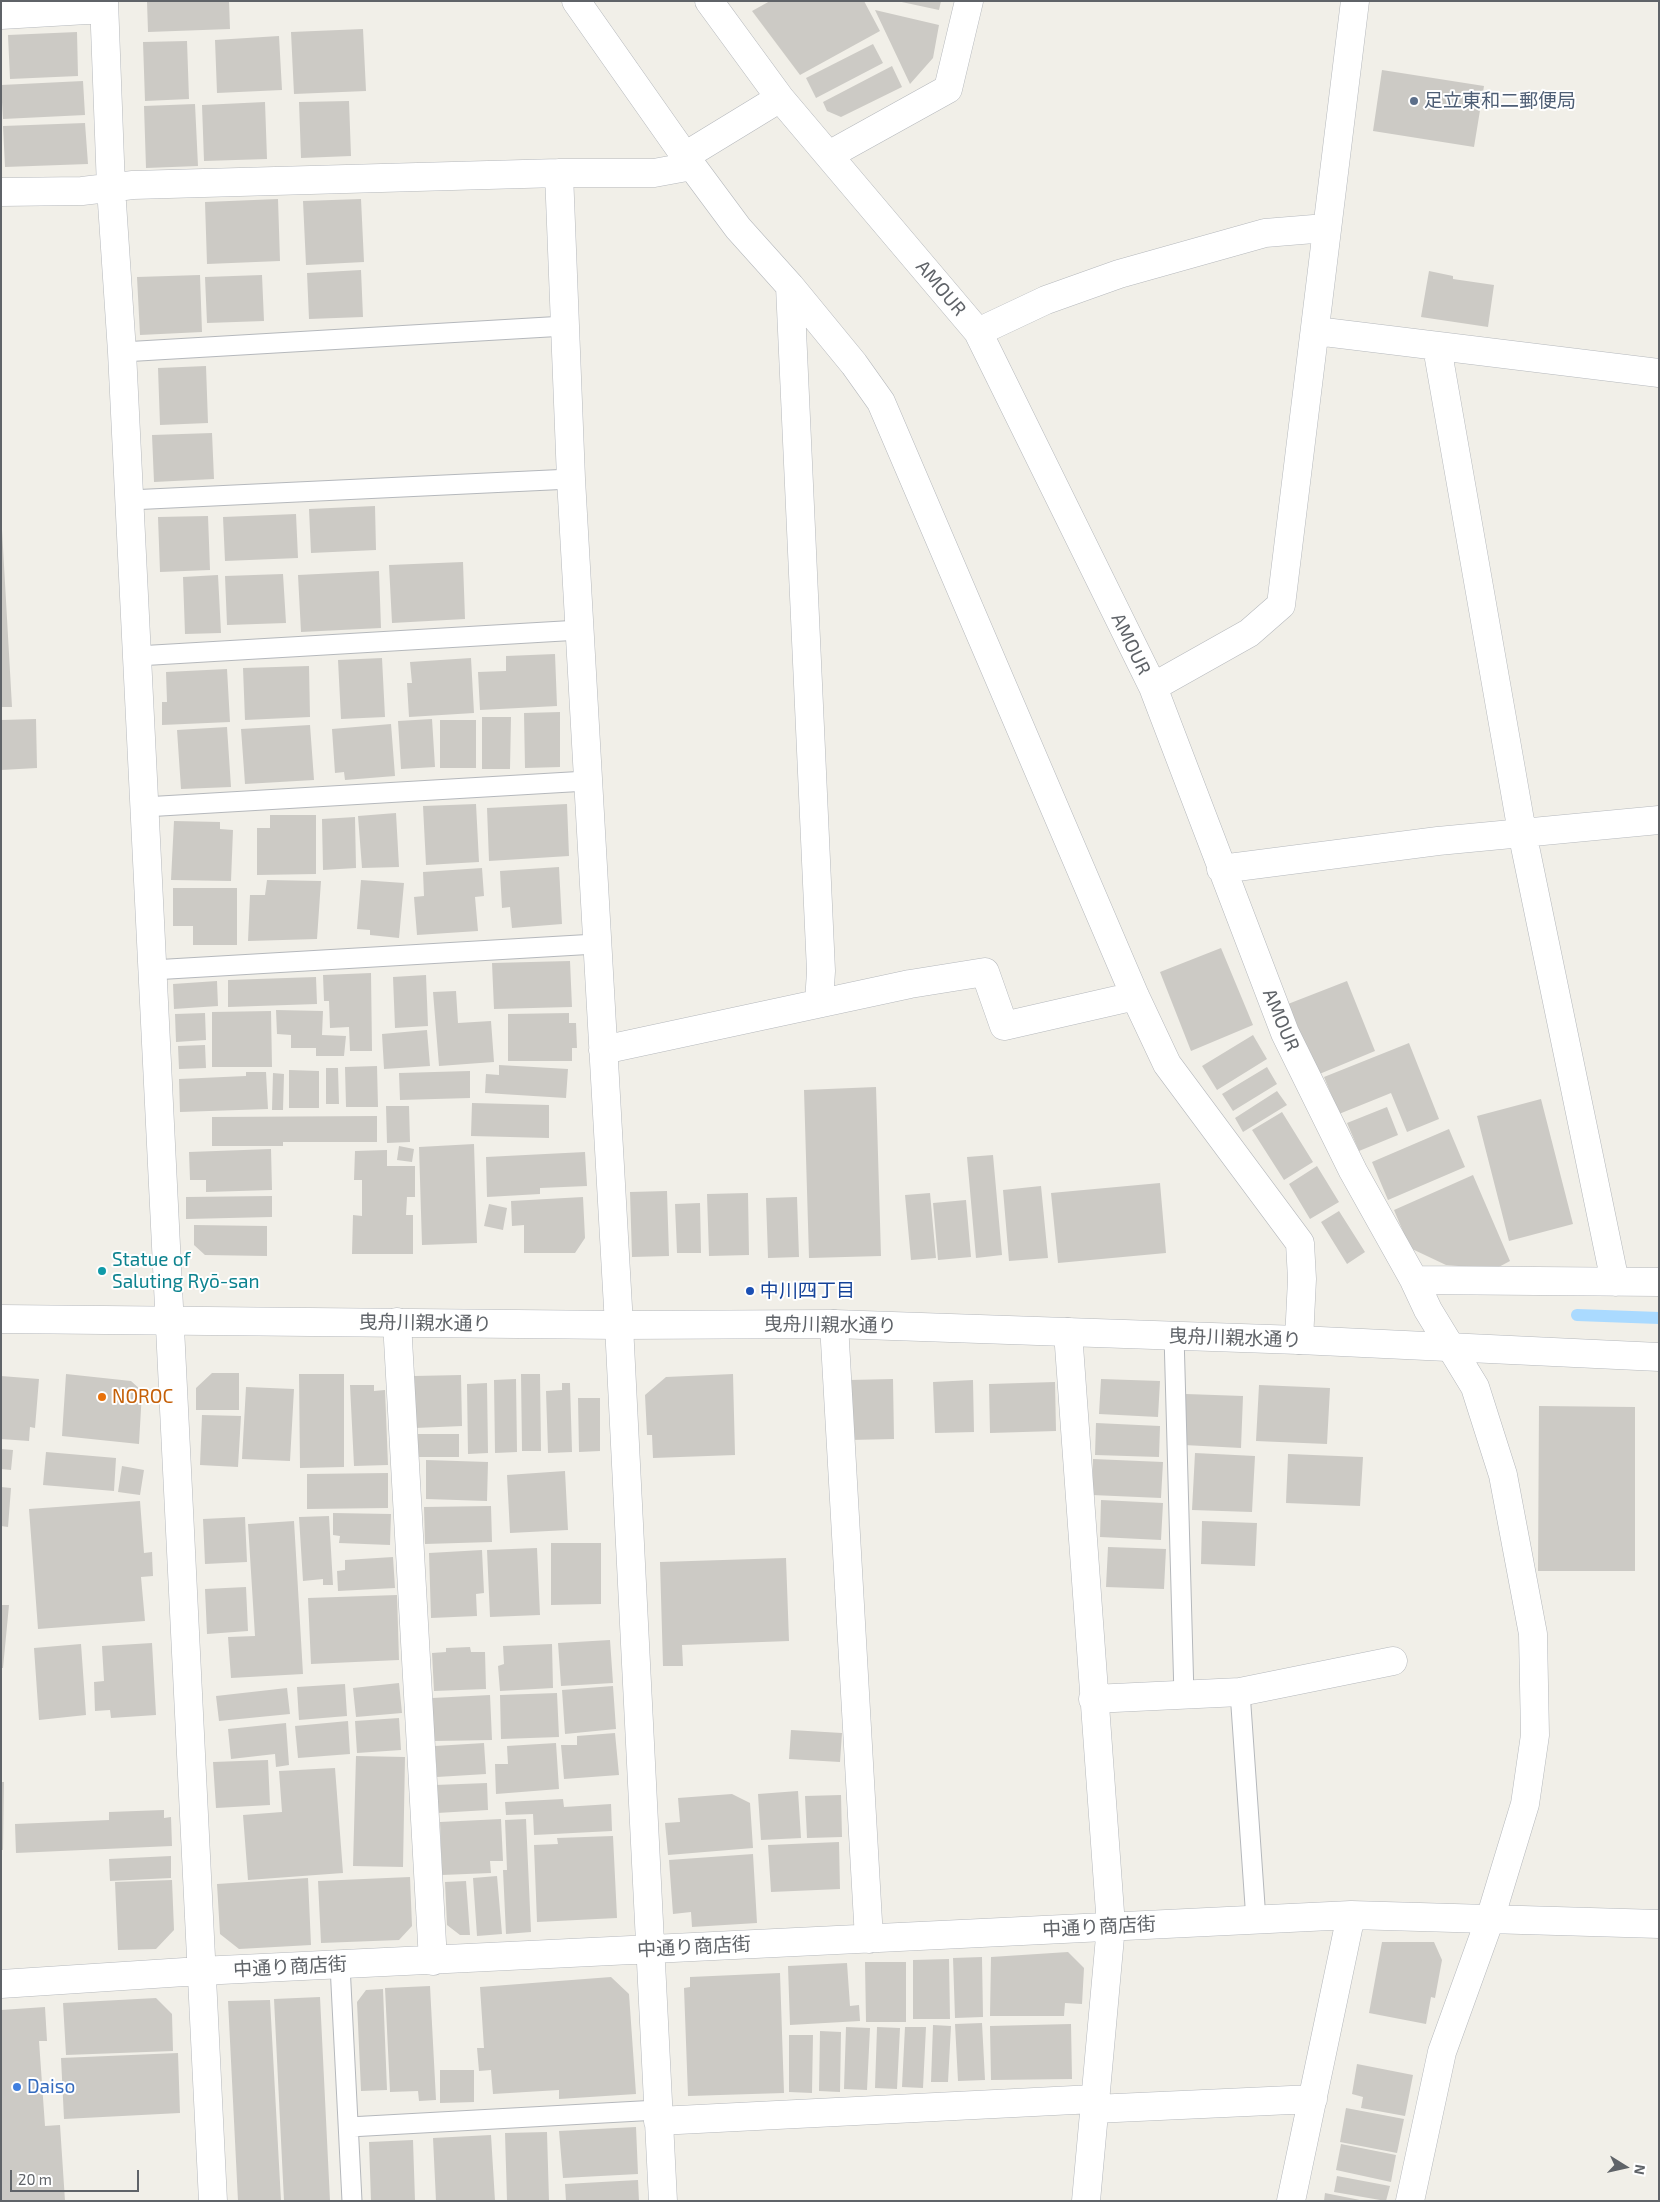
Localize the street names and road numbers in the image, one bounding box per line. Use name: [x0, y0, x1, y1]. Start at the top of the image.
street label: AMOUR: [911, 256, 971, 320]
street label: AMOUR: [1106, 610, 1156, 678]
street label: AMOUR: [1258, 985, 1304, 1055]
street label: 曳舟川親水通り: [358, 1310, 492, 1336]
street label: 曳舟川親水通り: [763, 1312, 897, 1338]
street label: 曳舟川親水通り: [1168, 1324, 1302, 1352]
street label: 中通り商店街: [1041, 1913, 1157, 1941]
street label: 中通り商店街: [636, 1933, 752, 1961]
street label: 中通り商店街: [232, 1953, 348, 1981]

